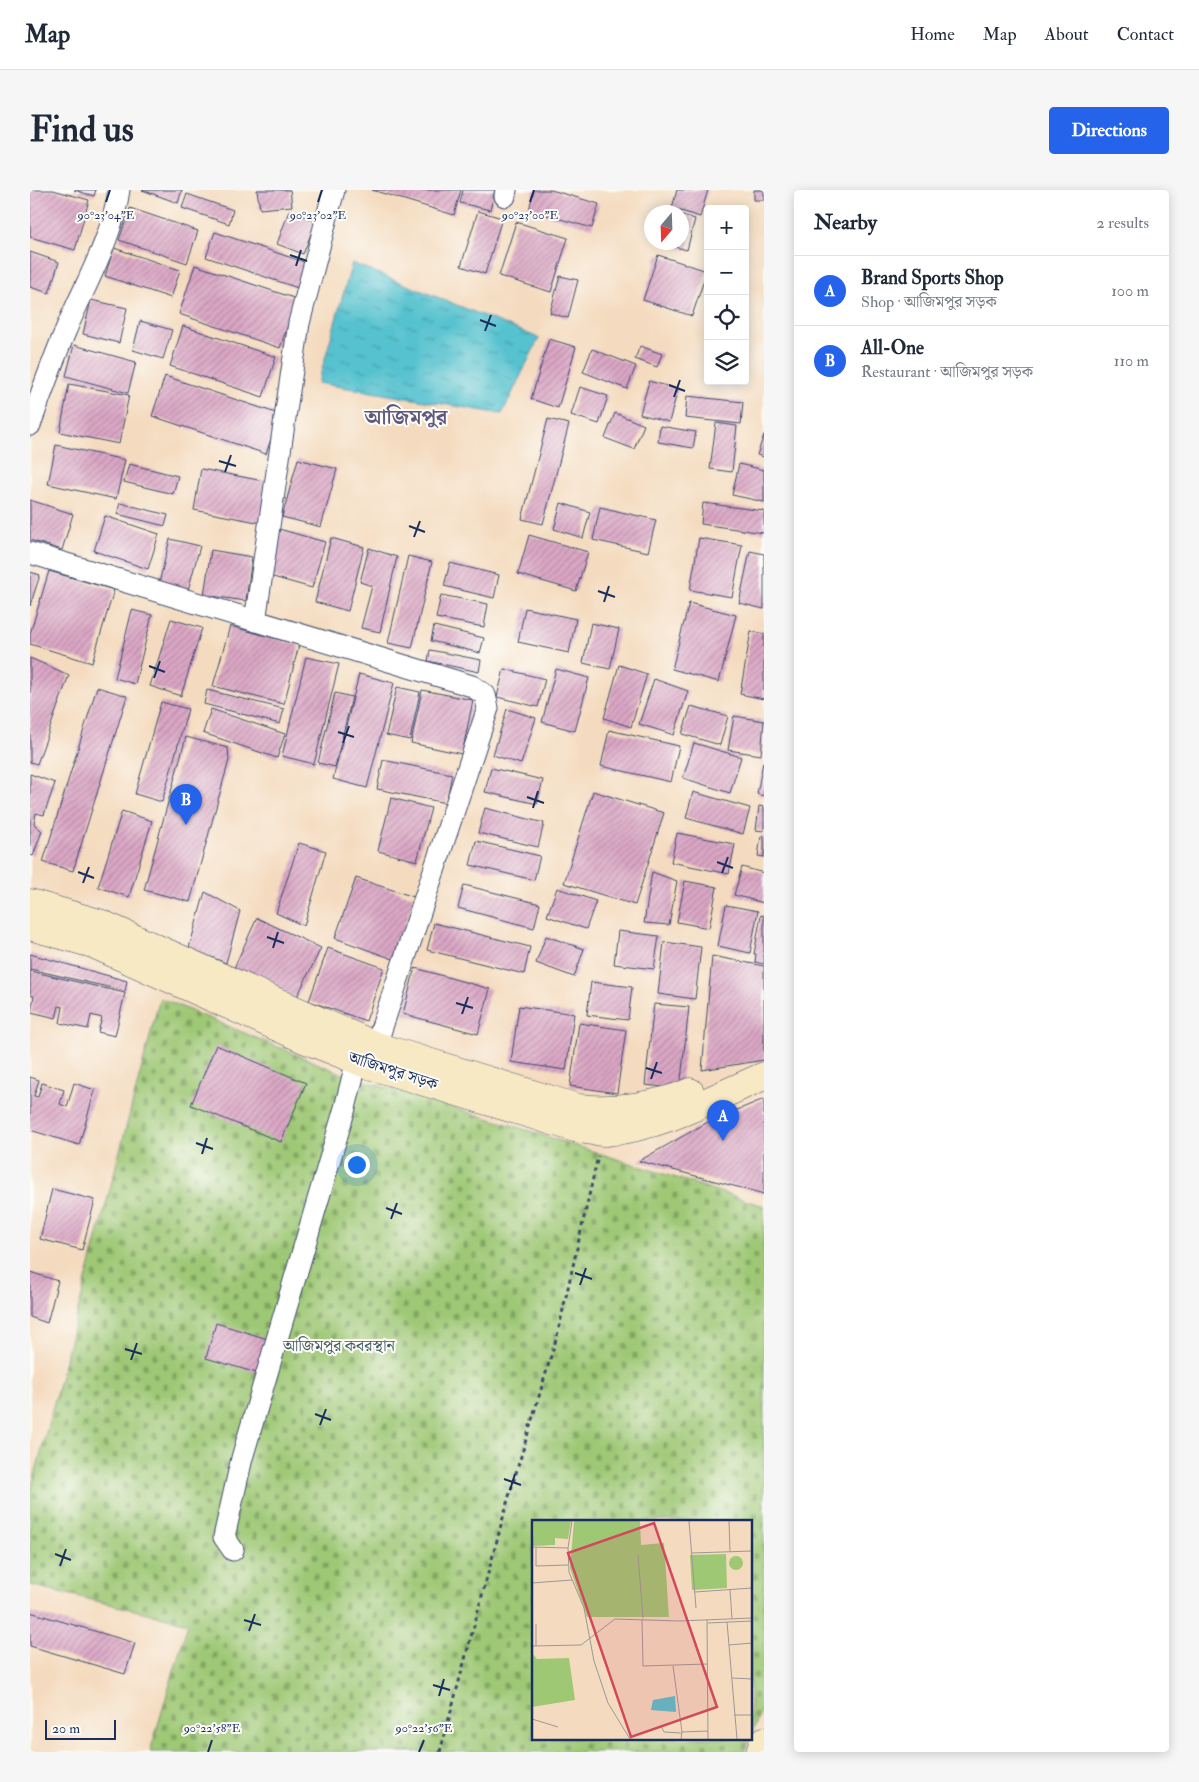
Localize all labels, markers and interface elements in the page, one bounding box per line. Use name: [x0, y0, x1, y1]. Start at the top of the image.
text: Map: [25, 19, 70, 50]
text: Home: [910, 23, 955, 46]
text: Map: [983, 23, 1017, 46]
text: About: [1045, 23, 1089, 46]
text: Contact: [1117, 23, 1174, 46]
button: Directions: [1049, 107, 1169, 154]
text: Find us: [30, 108, 134, 152]
north arrow: [644, 205, 689, 250]
map controls: [704, 205, 749, 385]
button: +: [704, 205, 749, 250]
text: 90°23'04"E: [77, 208, 135, 223]
text: 90°23'02"E: [289, 208, 347, 223]
text: 90°23'00"E: [501, 208, 559, 223]
text: Nearby: [814, 209, 877, 236]
text: 2 results: [1096, 213, 1149, 233]
button: −: [704, 250, 749, 295]
text: Brand Sports Shop: [861, 266, 1004, 290]
text: A: [825, 281, 835, 301]
text: 100 m: [1111, 281, 1149, 301]
text: Shop · আজিমপুর সড়ক: [861, 292, 997, 312]
button: locate: [704, 295, 749, 340]
text: All-One: [861, 336, 924, 360]
button: layers: [704, 340, 749, 385]
text: B: [825, 351, 835, 371]
text: 110 m: [1114, 351, 1149, 371]
text: Restaurant · আজিমপুর সড়ক: [861, 362, 1033, 382]
district label: আজিমপুর: [363, 404, 449, 431]
pin: B: [170, 784, 202, 825]
street label: আজিমপুর সড়ক: [345, 1047, 441, 1095]
pin: A: [707, 1100, 739, 1141]
your location: [344, 1152, 370, 1178]
park label: আজিমপুর কবরস্থান: [282, 1336, 396, 1356]
inset map: [532, 1520, 752, 1740]
scale bar: [45, 1717, 116, 1740]
text: 20 m: [52, 1720, 80, 1737]
text: 90°22'58"E: [183, 1721, 241, 1736]
text: 90°22'56"E: [395, 1721, 453, 1736]

